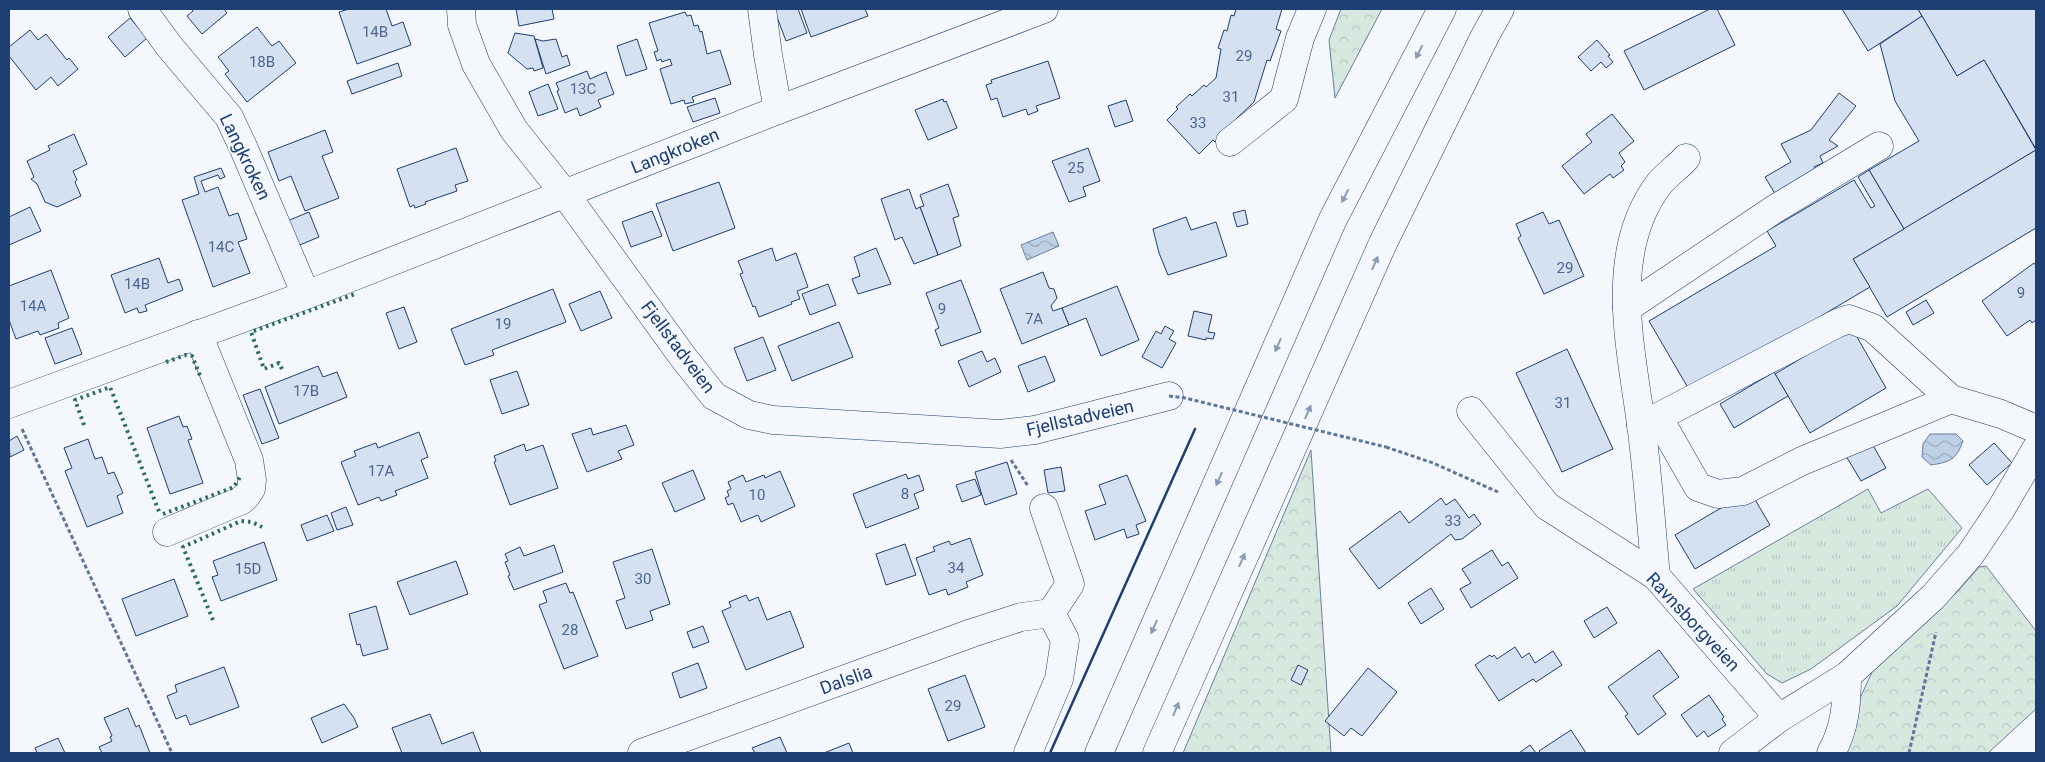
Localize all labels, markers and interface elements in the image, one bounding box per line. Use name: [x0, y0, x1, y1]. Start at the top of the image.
house number: 14B: [362, 23, 388, 41]
one-way arrow: [1415, 45, 1423, 59]
house number: 29: [1236, 47, 1252, 65]
house number: 18B: [249, 53, 275, 71]
house number: 13C: [570, 80, 597, 98]
house number: 31: [1223, 88, 1239, 106]
street label: Langkroken: [216, 110, 275, 203]
house number: 33: [1190, 114, 1206, 132]
street label: Langkroken: [628, 123, 722, 178]
house number: 25: [1068, 159, 1084, 177]
one-way arrow: [1341, 189, 1349, 204]
house number: 14C: [208, 238, 235, 256]
one-way arrow: [1371, 256, 1379, 270]
house number: 29: [1557, 259, 1573, 277]
house number: 14B: [124, 275, 150, 293]
house number: 9: [2017, 284, 2025, 302]
house number: 14A: [20, 297, 47, 315]
street label: Fjellstadveien: [637, 297, 720, 397]
house number: 9: [938, 300, 946, 318]
house number: 7A: [1025, 310, 1043, 328]
house number: 19: [495, 315, 511, 333]
one-way arrow: [1273, 338, 1281, 352]
house number: 17B: [293, 382, 319, 400]
house number: 31: [1555, 394, 1571, 412]
street label: Fjellstadveien: [1024, 395, 1136, 440]
one-way arrow: [1305, 405, 1313, 419]
house number: 17A: [368, 462, 395, 480]
one-way arrow: [1215, 471, 1223, 486]
house number: 8: [901, 485, 909, 503]
house number: 10: [749, 486, 765, 504]
house number: 33: [1445, 512, 1461, 530]
one-way arrow: [1238, 553, 1246, 567]
house number: 34: [948, 559, 965, 577]
house number: 15D: [235, 560, 261, 578]
street label: Ravnsborgveien: [1642, 568, 1744, 675]
house number: 30: [635, 570, 651, 588]
one-way arrow: [1150, 620, 1158, 634]
house number: 28: [562, 621, 578, 639]
street label: Dalslia: [817, 660, 875, 699]
house number: 29: [945, 697, 961, 715]
one-way arrow: [1173, 701, 1180, 716]

